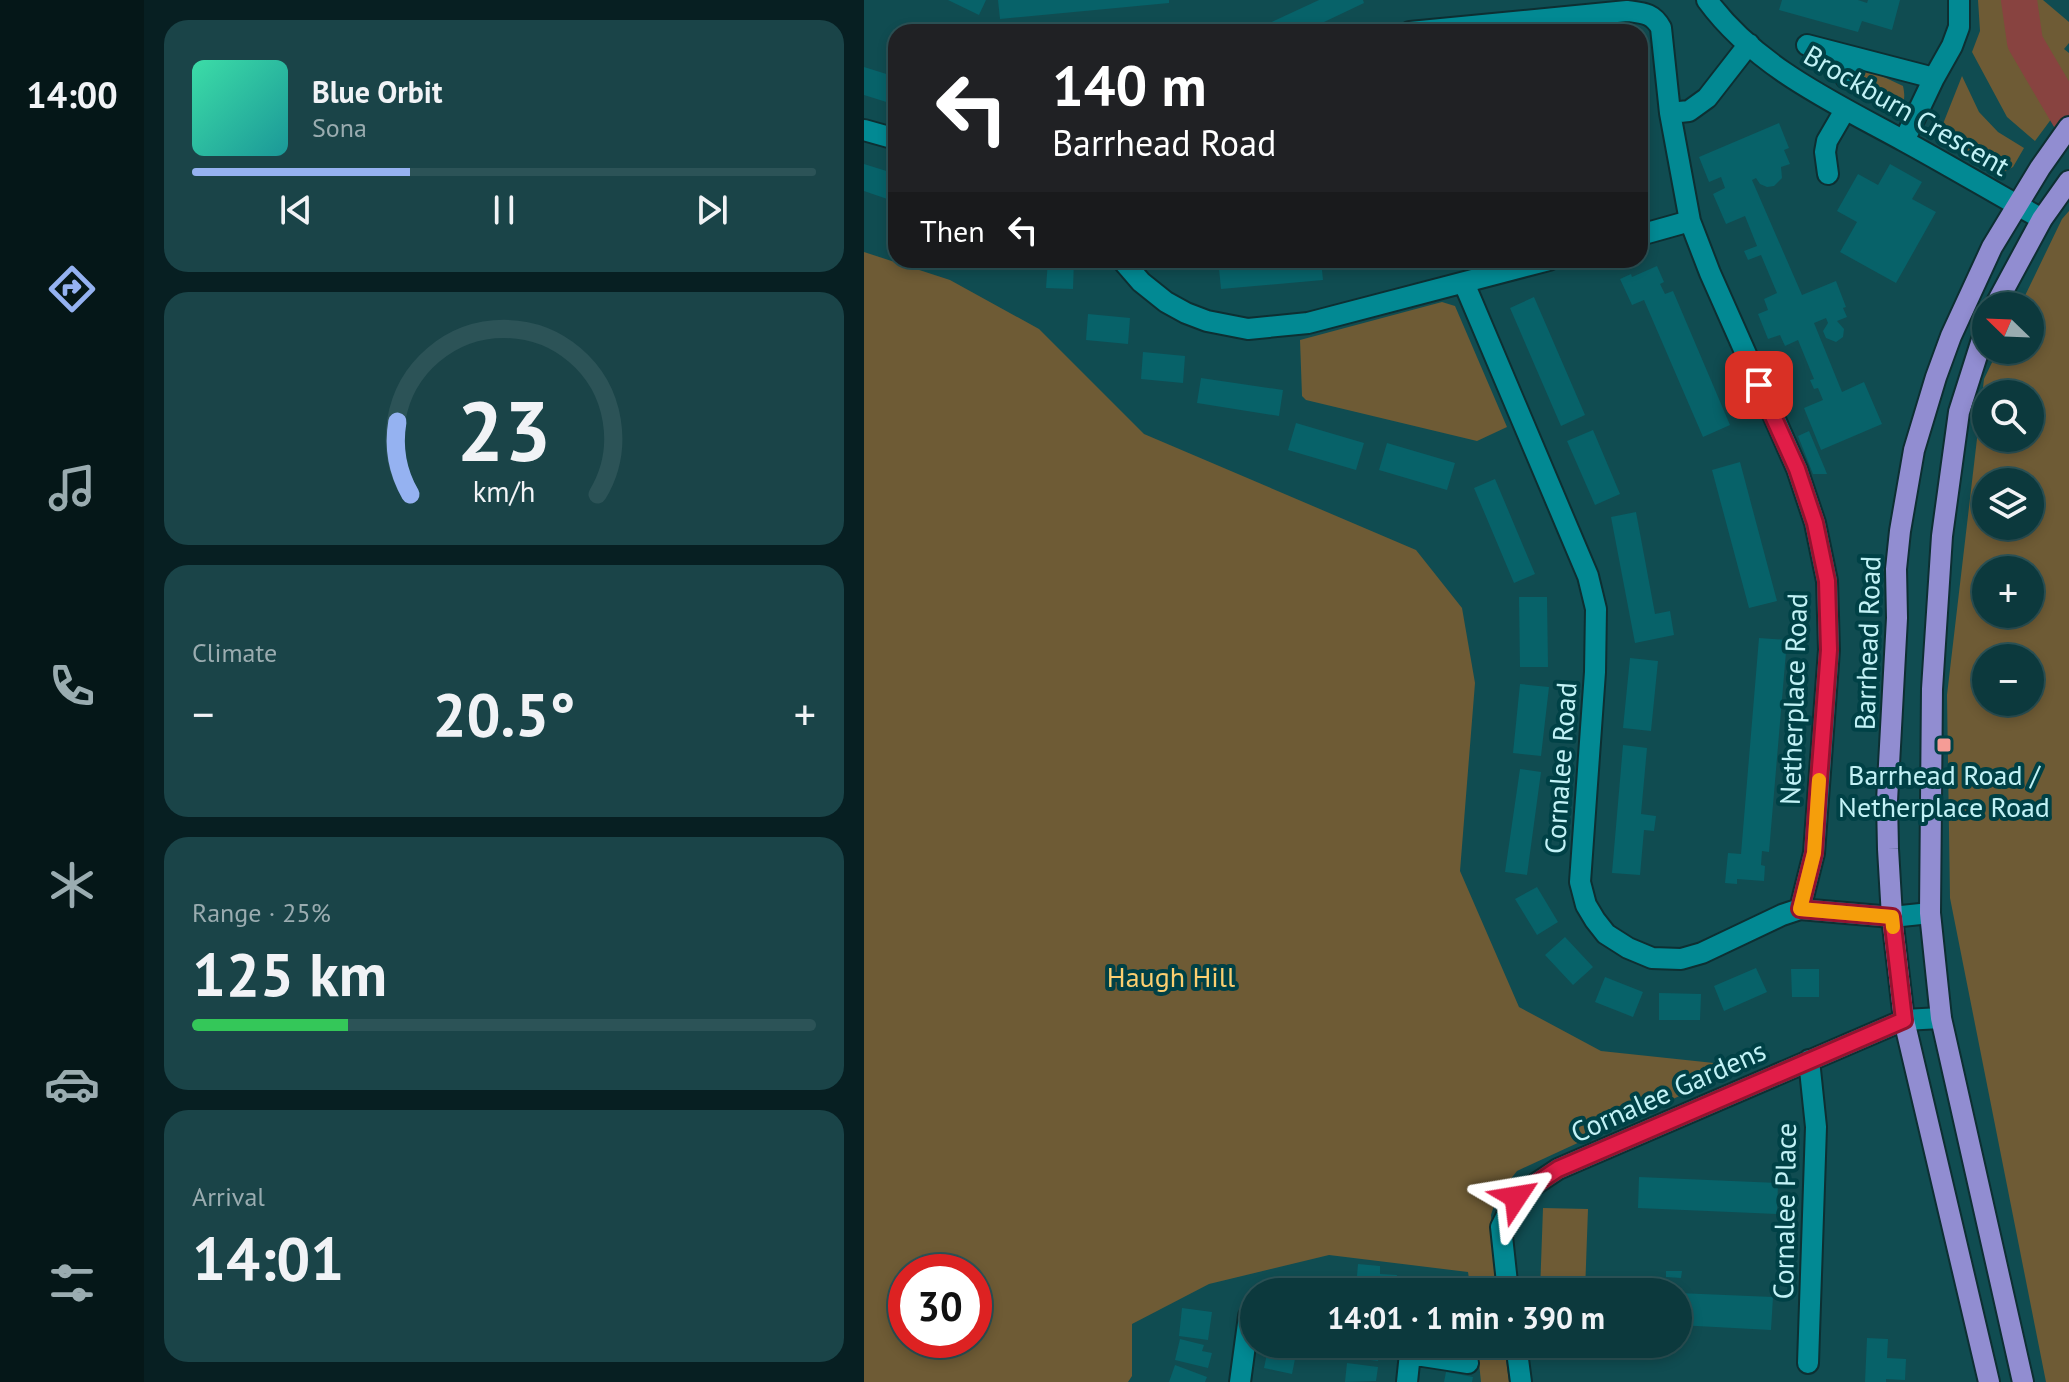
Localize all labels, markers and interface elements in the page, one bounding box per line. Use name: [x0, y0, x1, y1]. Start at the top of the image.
street label: Brockburn Crescent: [1798, 36, 2017, 184]
text: 140 m: [1052, 49, 1207, 121]
icon: left: [920, 56, 1024, 160]
text: 14:00: [26, 71, 118, 118]
text: Blue Orbit: [312, 72, 442, 111]
text: Sona: [312, 111, 367, 144]
text: Barrhead Road: [1052, 119, 1276, 166]
icon: previous: [274, 188, 318, 232]
icon: pause: [482, 188, 526, 232]
icon: next: [690, 188, 734, 232]
icon: left: [1001, 208, 1045, 252]
text: Then: [920, 211, 985, 250]
icon: directions: [44, 261, 100, 317]
north arrow: [1972, 292, 2044, 364]
map controls: [1972, 292, 2044, 716]
pin: [1725, 351, 1793, 419]
icon: arrive: [1737, 363, 1781, 407]
text: 23: [457, 375, 551, 483]
button: search: [1972, 380, 2044, 452]
icon: music: [44, 460, 100, 516]
button: layers: [1972, 468, 2044, 540]
text: km/h: [473, 473, 535, 510]
street label: Barrhead Road: [1845, 555, 1889, 731]
button: +: [1972, 556, 2044, 628]
street label: Netherplace Road: [1771, 593, 1815, 805]
text: Climate: [192, 636, 277, 669]
button: −: [1972, 644, 2044, 716]
icon: phone: [44, 658, 100, 714]
text: 20.5°: [432, 675, 576, 753]
street label: Cornalee Road: [1536, 681, 1584, 855]
text: −: [192, 685, 214, 742]
text: +: [794, 685, 816, 742]
marker: Barrhead Road / Netherplace Road: [1935, 736, 1953, 754]
place label: Barrhead Road / Netherplace Road: [1838, 756, 2050, 825]
icon: climate: [44, 857, 100, 913]
text: Range · 25%: [192, 896, 331, 929]
text: 125 km: [192, 935, 387, 1013]
park label: Haugh Hill: [1107, 958, 1235, 995]
street label: Cornalee Gardens: [1565, 1031, 1771, 1151]
icon: car: [44, 1056, 100, 1112]
street label: Cornalee Place: [1764, 1122, 1804, 1300]
position arrow: [1474, 1155, 1558, 1239]
text: Arrival: [192, 1180, 265, 1213]
text: 14:01: [192, 1219, 344, 1297]
speed limit sign: 30: [888, 1254, 992, 1358]
icon: filters: [44, 1255, 100, 1311]
text: 14:01 · 1 min · 390 m: [1327, 1298, 1605, 1337]

